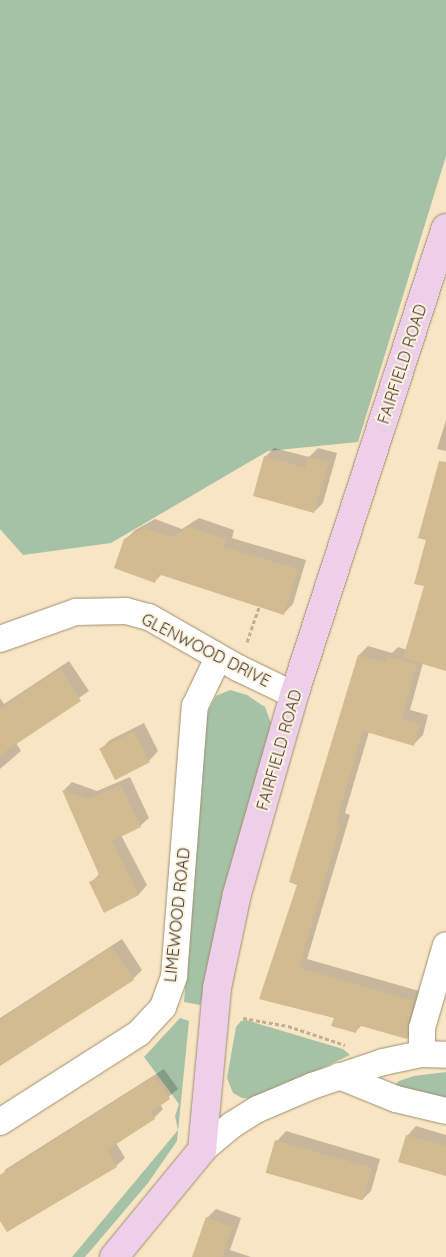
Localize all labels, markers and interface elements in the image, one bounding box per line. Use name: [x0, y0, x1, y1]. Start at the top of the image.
street label: FAIRFIELD ROAD: [374, 302, 430, 426]
street label: GLENWOOD DRIVE: [138, 609, 274, 691]
street label: FAIRFIELD ROAD: [253, 687, 305, 813]
street label: LIMEWOOD ROAD: [160, 847, 194, 983]

